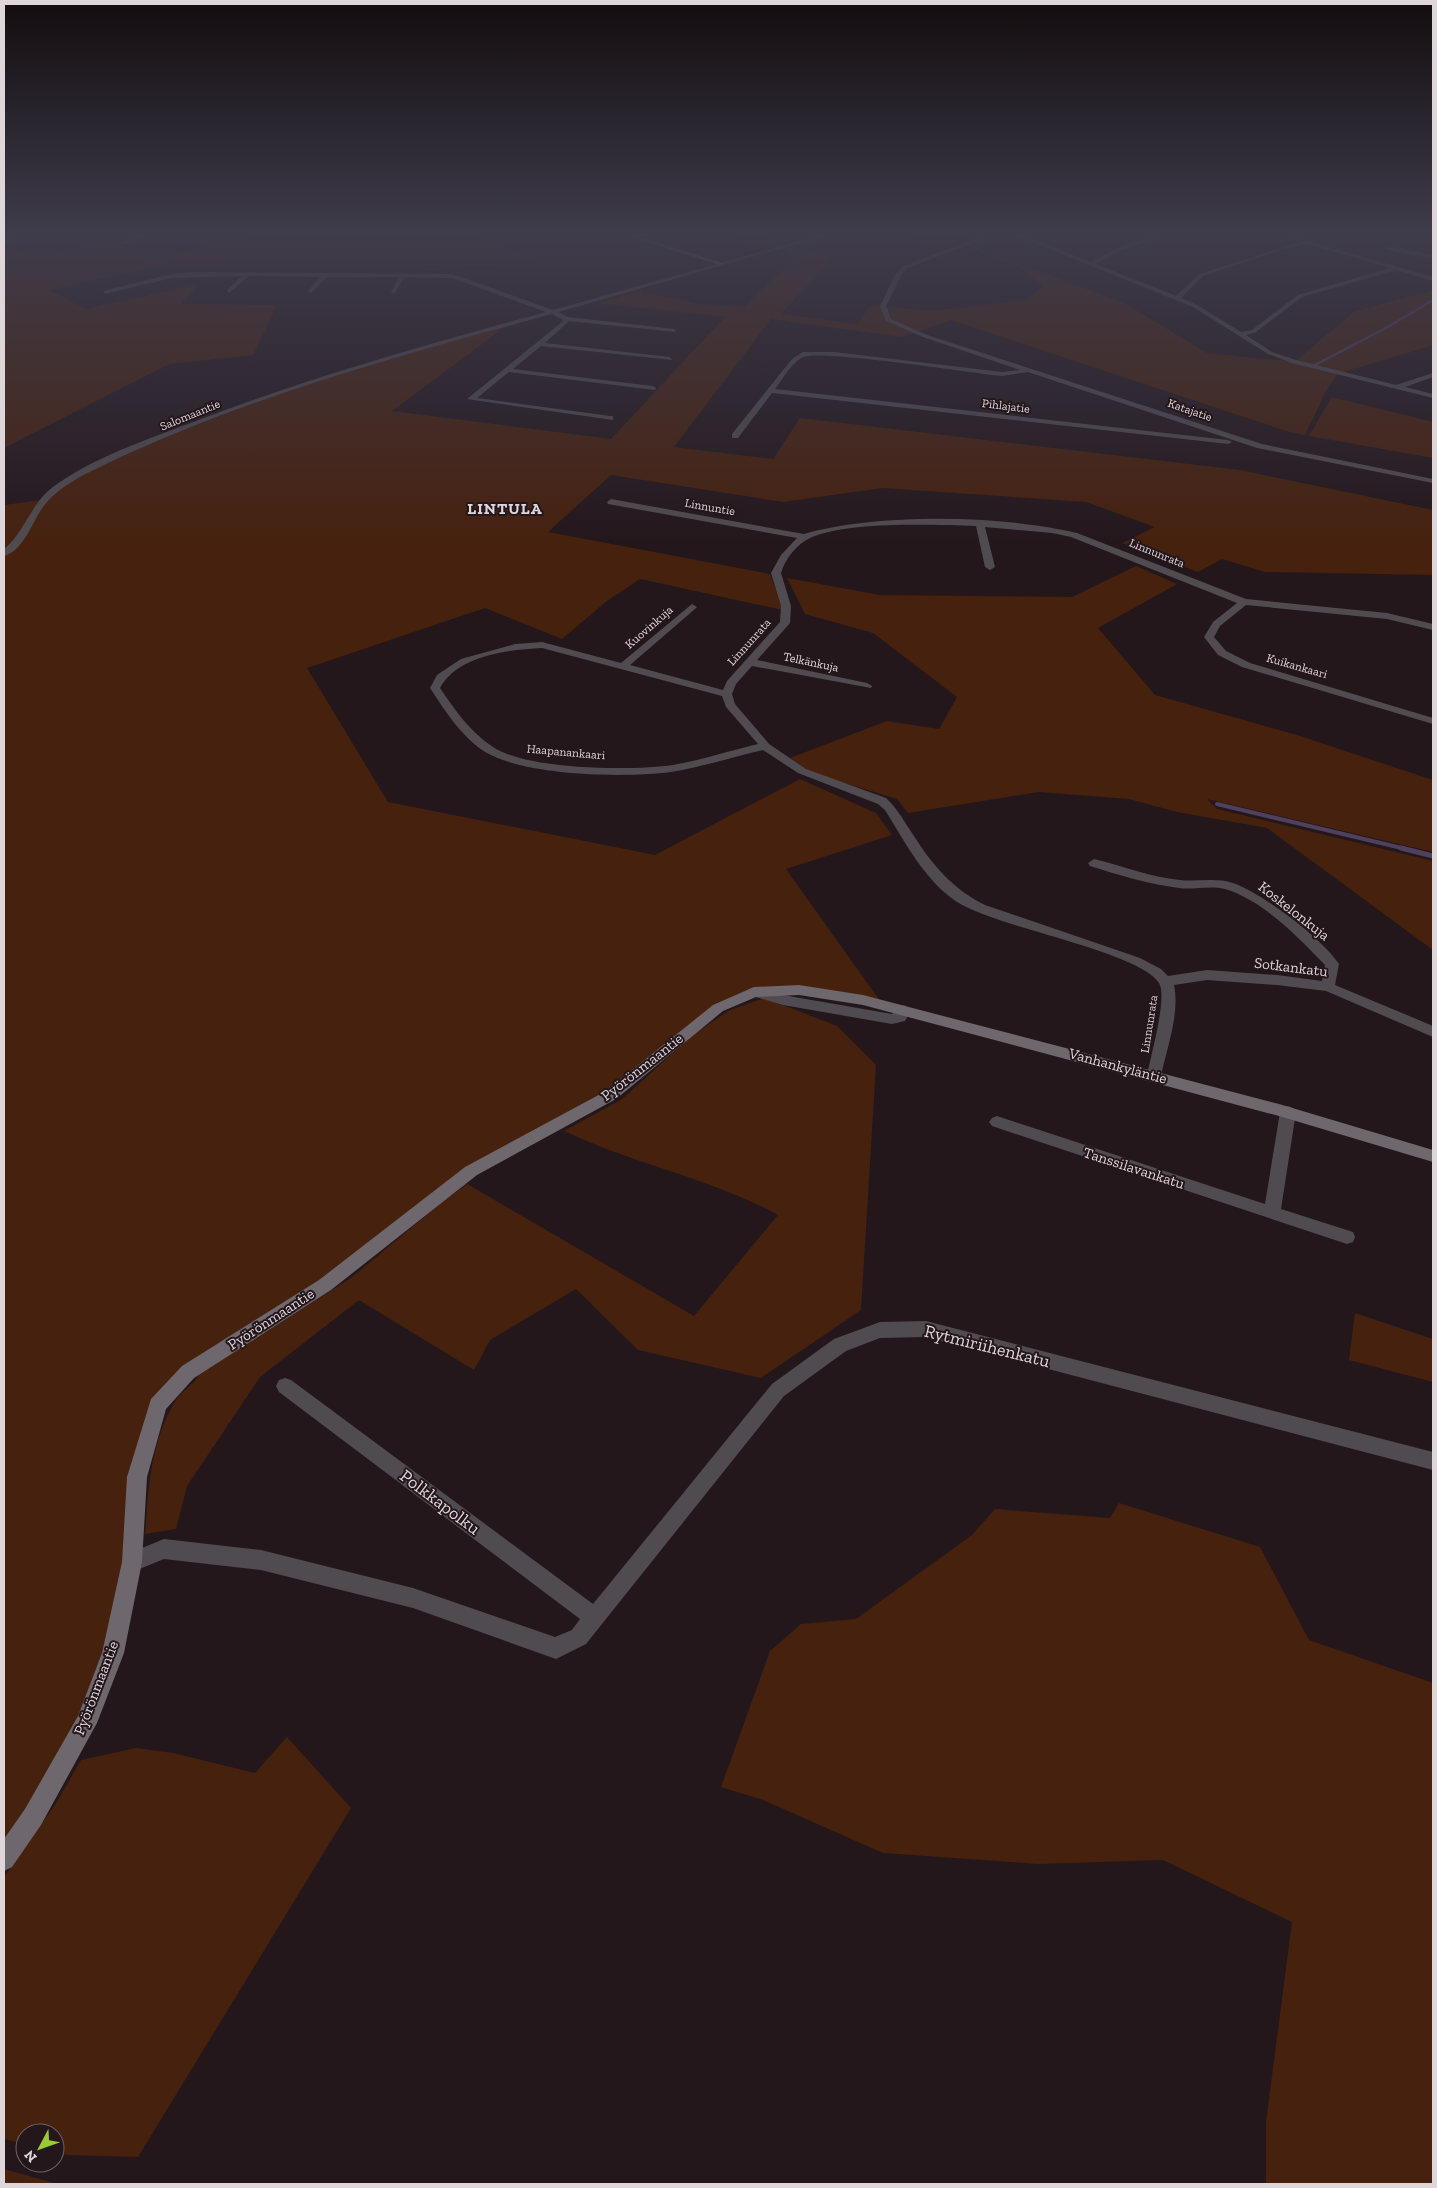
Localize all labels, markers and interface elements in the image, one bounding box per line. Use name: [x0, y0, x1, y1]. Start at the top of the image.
street label: Salomaantie: [158, 396, 223, 433]
street label: Pihlajatie: [981, 396, 1031, 417]
street label: Katajatie: [1166, 396, 1214, 425]
street label: Linnuntie: [684, 496, 737, 518]
district label: LINTULA: [467, 499, 543, 518]
street label: Linnunrata: [1127, 536, 1187, 570]
street label: Kuovinkuja: [622, 602, 676, 652]
street label: Linnunrata: [724, 615, 774, 668]
street label: Telkänkuja: [782, 649, 840, 676]
street label: Kuikankaari: [1265, 651, 1330, 682]
street label: Haapanankaari: [526, 742, 606, 762]
street label: Koskelonkuja: [1255, 878, 1333, 944]
street label: Sotkankatu: [1253, 954, 1329, 981]
street label: Linnunrata: [1138, 994, 1161, 1054]
street label: Pyörönmaantie: [597, 1029, 687, 1105]
street label: Vanhankyläntie: [1066, 1044, 1169, 1088]
street label: Tanssilavankatu: [1081, 1143, 1187, 1193]
street label: Pyörönmaantie: [224, 1284, 318, 1354]
street label: Rytmiriihenkatu: [922, 1320, 1052, 1372]
street label: Polkkapolku: [396, 1465, 484, 1539]
street label: Pyörönmaantie: [70, 1638, 122, 1738]
north arrow: [15, 2123, 65, 2173]
text: N: [20, 2146, 40, 2166]

